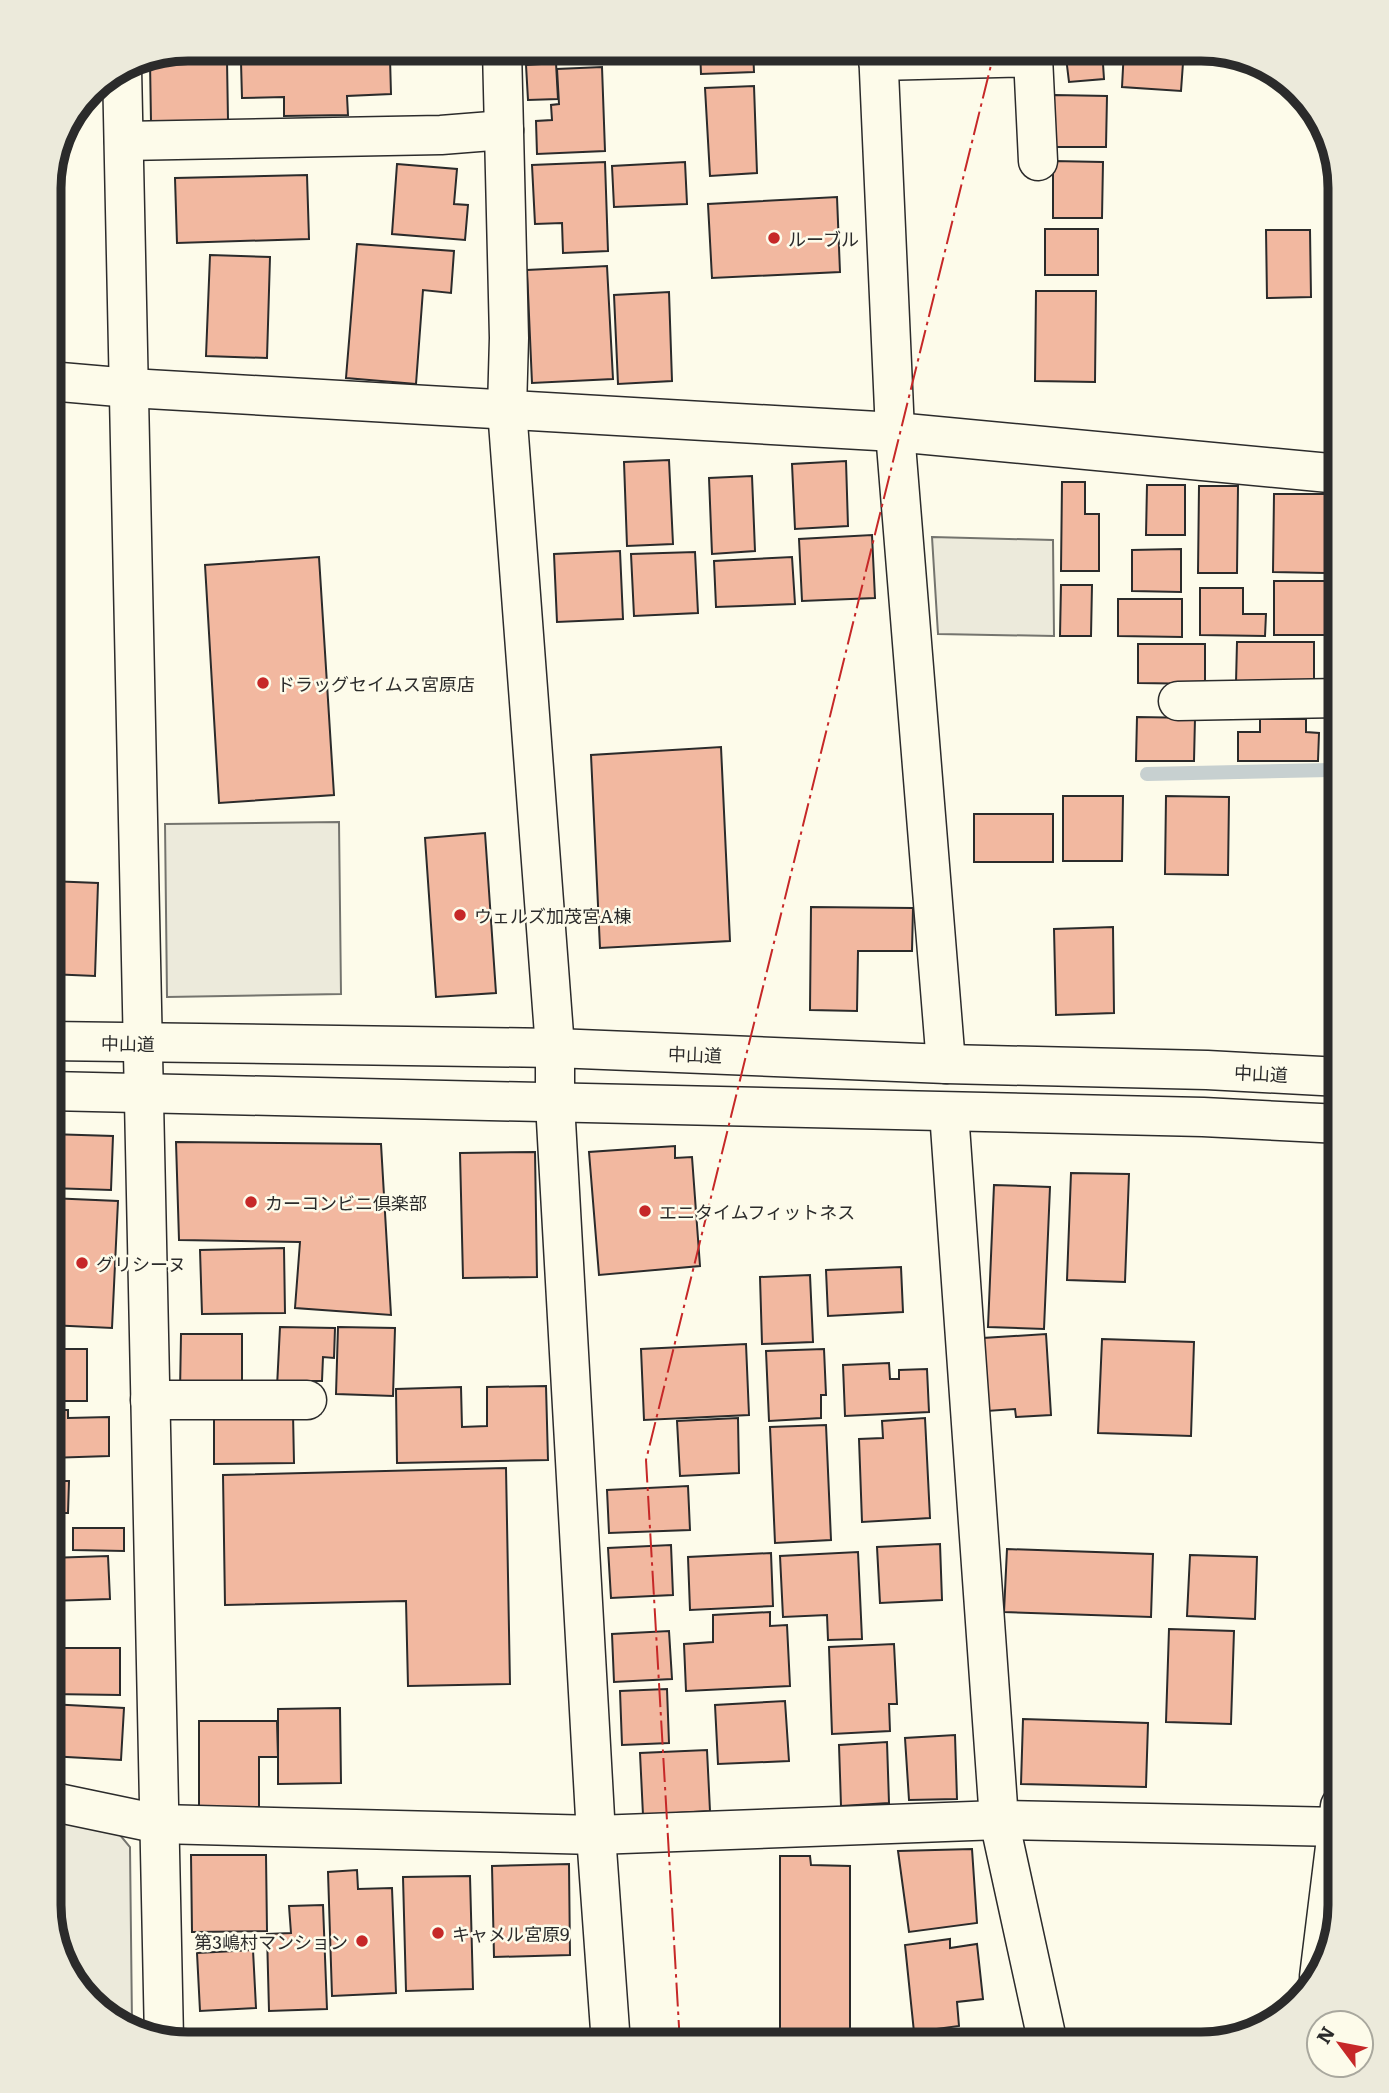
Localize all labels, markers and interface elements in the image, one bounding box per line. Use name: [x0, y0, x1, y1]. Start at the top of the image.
place label: ルーブル: [788, 225, 859, 252]
marker: ルーブル: [766, 230, 782, 246]
place label: ドラッグセイムス宮原店: [277, 670, 475, 697]
marker: ドラッグセイムス宮原店: [255, 675, 271, 691]
place label: ウェルズ加茂宮A棟: [474, 902, 631, 929]
marker: ウェルズ加茂宮A棟: [452, 907, 468, 923]
street label: 中山道: [101, 1029, 155, 1057]
street label: 中山道: [668, 1040, 722, 1068]
street label: 中山道: [1233, 1058, 1289, 1088]
place label: カーコンビニ倶楽部: [265, 1189, 427, 1216]
marker: カーコンビニ倶楽部: [243, 1194, 259, 1210]
place label: エニタイムフィットネス: [659, 1198, 855, 1225]
marker: エニタイムフィットネス: [637, 1203, 653, 1219]
place label: グリシーヌ: [96, 1250, 186, 1277]
marker: グリシーヌ: [74, 1255, 90, 1271]
place label: キャメル宮原9: [452, 1920, 569, 1947]
marker: キャメル宮原9: [430, 1925, 446, 1941]
place label: 第3嶋村マンション: [194, 1928, 348, 1955]
marker: 第3嶋村マンション: [354, 1933, 370, 1949]
north arrow: [1305, 2009, 1375, 2079]
text: N: [1309, 2020, 1341, 2049]

